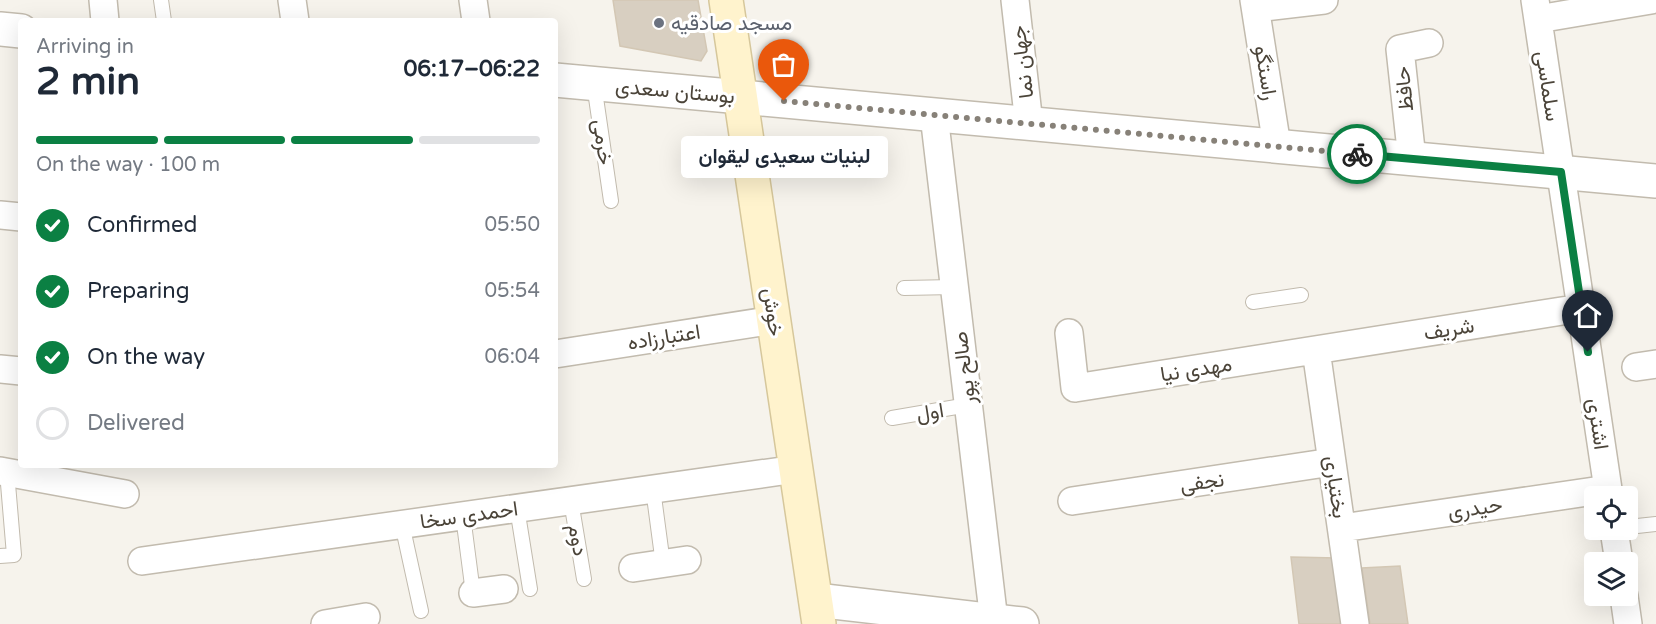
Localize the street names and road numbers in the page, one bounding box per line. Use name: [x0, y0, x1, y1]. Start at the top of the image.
street label: جهان نما: [1006, 24, 1039, 100]
street label: راستگو: [1249, 44, 1282, 102]
street label: سلماسی: [1530, 49, 1565, 123]
street label: حافظ: [1390, 65, 1419, 113]
street label: بوستان سعدی: [614, 74, 736, 109]
street label: خرمی: [587, 118, 618, 166]
street label: خوش: [757, 286, 788, 338]
street label: شریف: [1422, 313, 1476, 346]
street label: اعتبارزاده: [626, 319, 702, 356]
street label: صالح پور: [948, 330, 982, 407]
street label: مهدی نیا: [1158, 352, 1234, 387]
street label: اشتری: [1582, 397, 1613, 452]
street label: اول: [914, 398, 946, 427]
street label: بختیاری: [1319, 454, 1352, 520]
street label: نجفی: [1178, 467, 1226, 498]
street label: حیدری: [1446, 492, 1504, 525]
street label: احمدی سخا: [418, 496, 520, 535]
street label: دوم: [561, 522, 593, 558]

